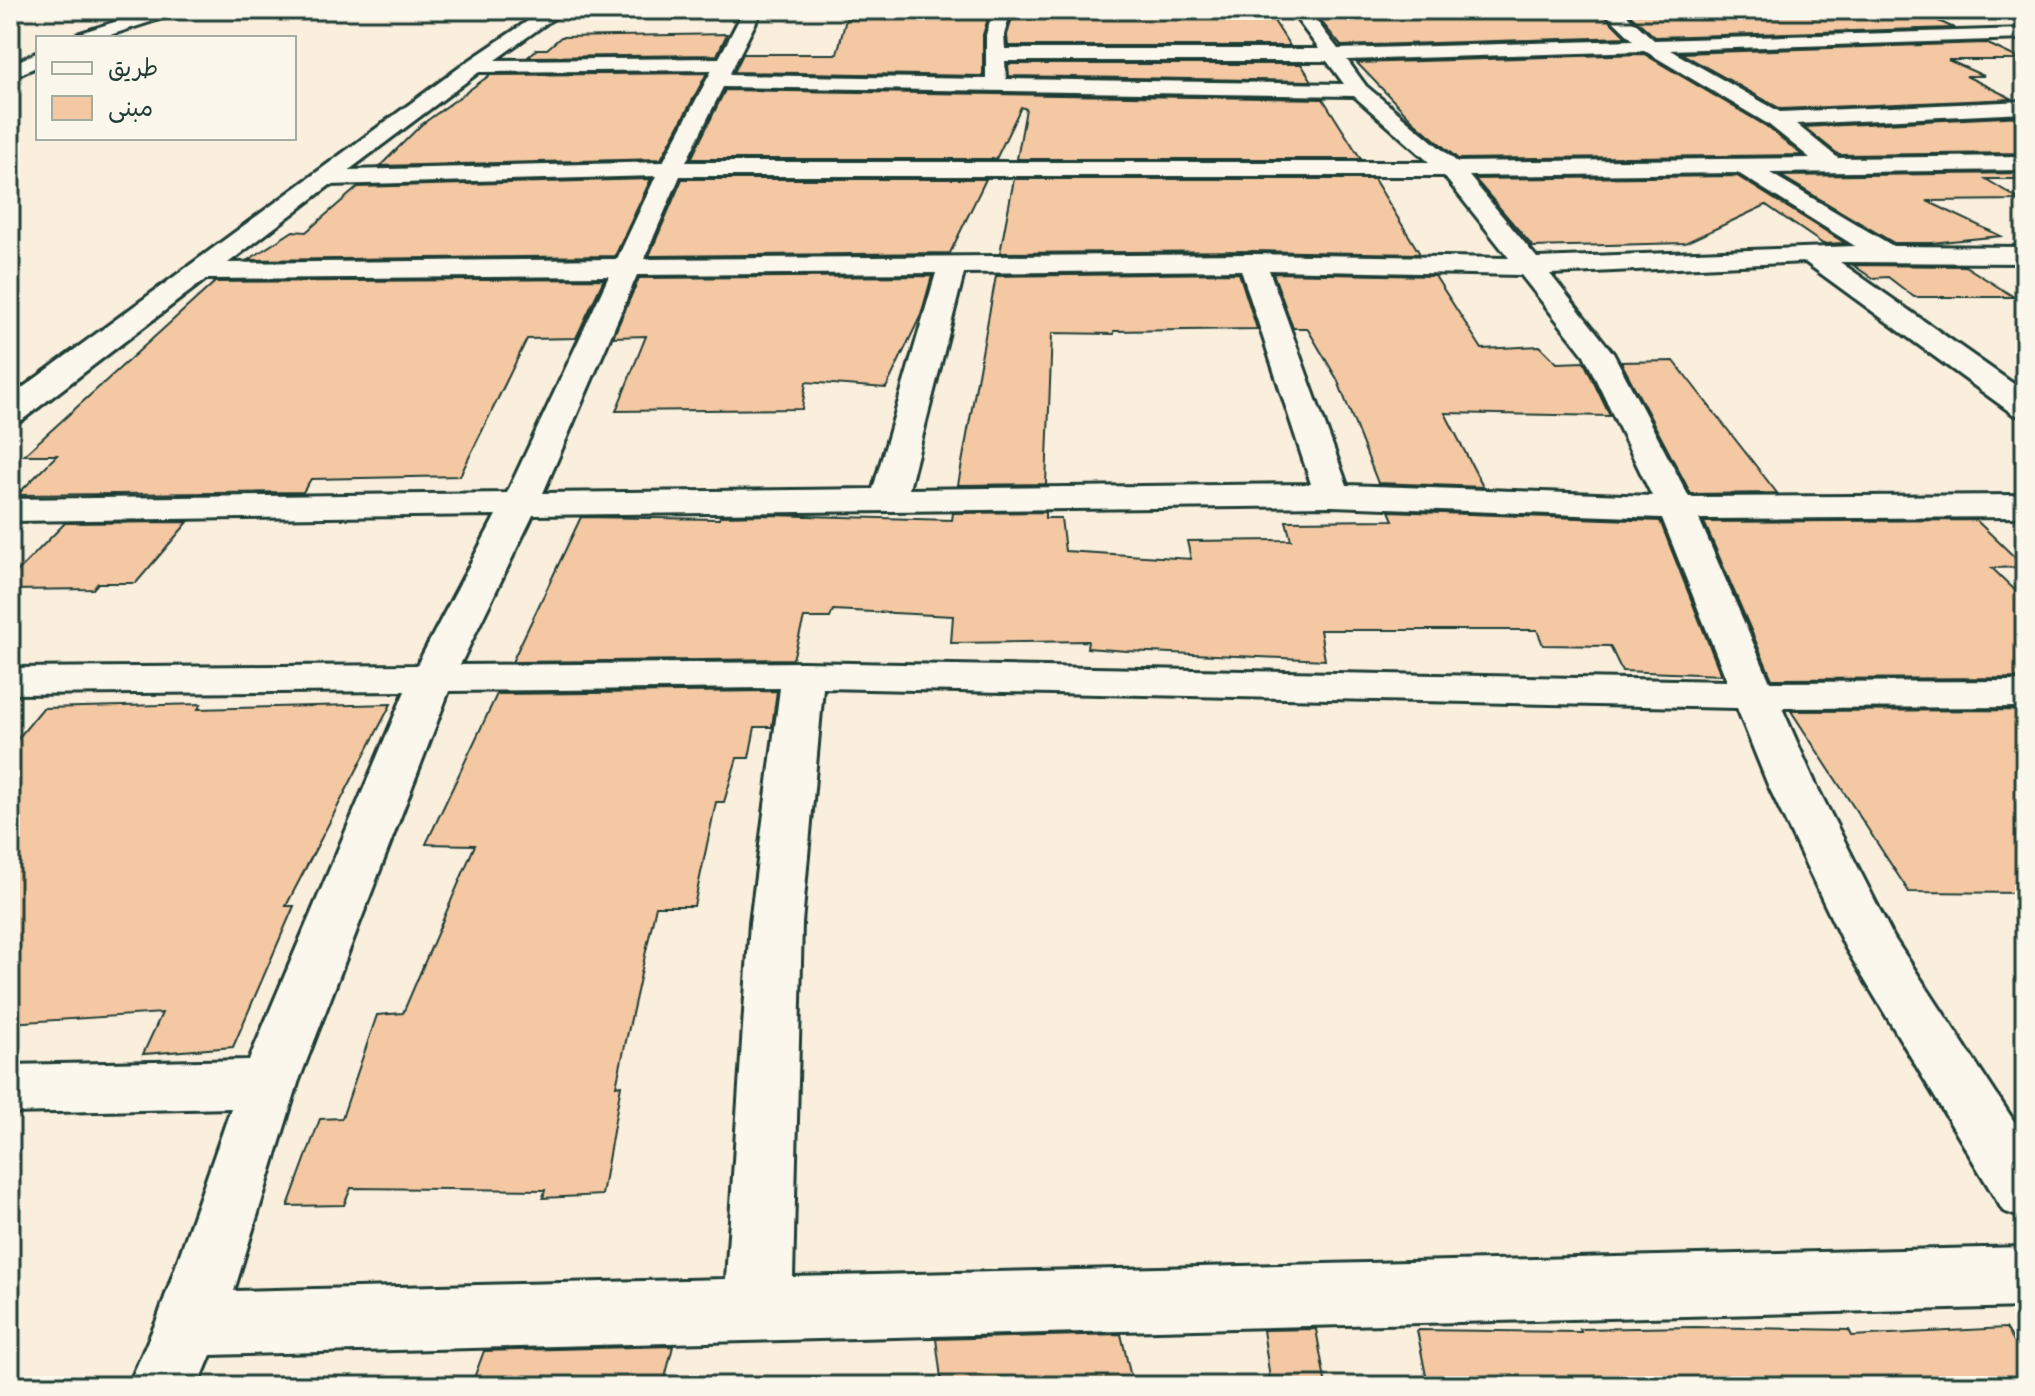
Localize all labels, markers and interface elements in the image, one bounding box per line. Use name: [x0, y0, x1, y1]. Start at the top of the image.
legend: [36, 36, 296, 140]
text: طريق: [108, 54, 158, 88]
text: مبنى: [108, 94, 153, 128]

